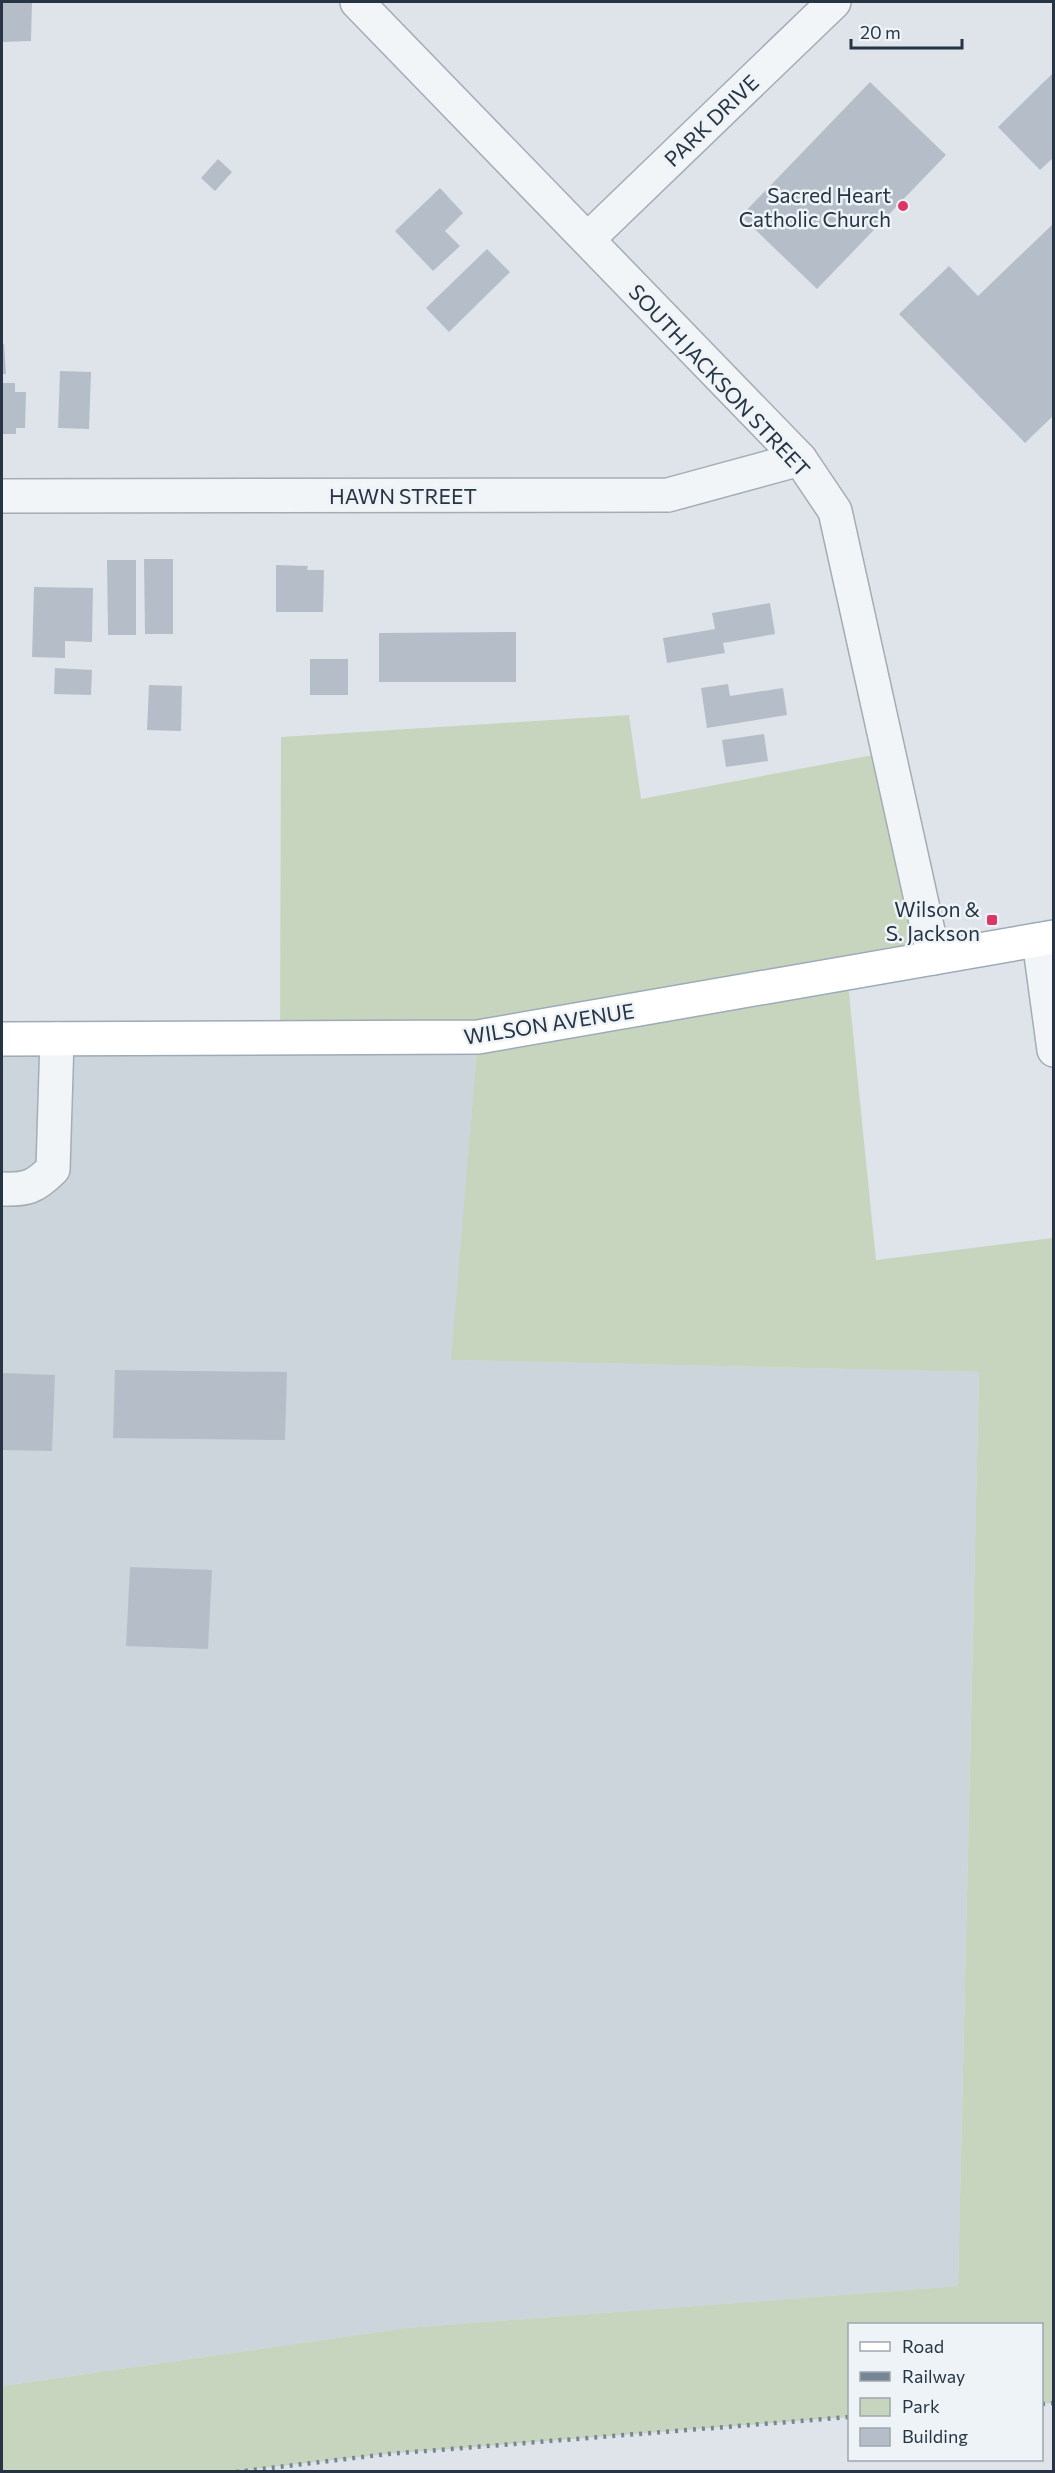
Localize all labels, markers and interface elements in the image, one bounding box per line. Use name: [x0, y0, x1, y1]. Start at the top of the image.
scale bar: [851, 12, 962, 50]
text: 20 m: [860, 21, 901, 43]
street label: PARK DRIVE: [659, 69, 763, 171]
place label: Sacred Heart Catholic Church: [739, 182, 891, 231]
marker: Sacred Heart Catholic Church: [896, 199, 910, 213]
street label: SOUTH JACKSON STREET: [624, 279, 816, 481]
street label: HAWN STREET: [329, 483, 477, 508]
place label: Wilson & S. Jackson: [886, 896, 981, 945]
marker: Wilson & S. Jackson: [985, 913, 999, 927]
street label: WILSON AVENUE: [462, 997, 636, 1049]
legend: [848, 2323, 1043, 2461]
text: Road: [902, 2335, 944, 2357]
text: Railway: [902, 2365, 965, 2387]
text: Park: [902, 2395, 940, 2417]
text: Building: [902, 2425, 968, 2447]

